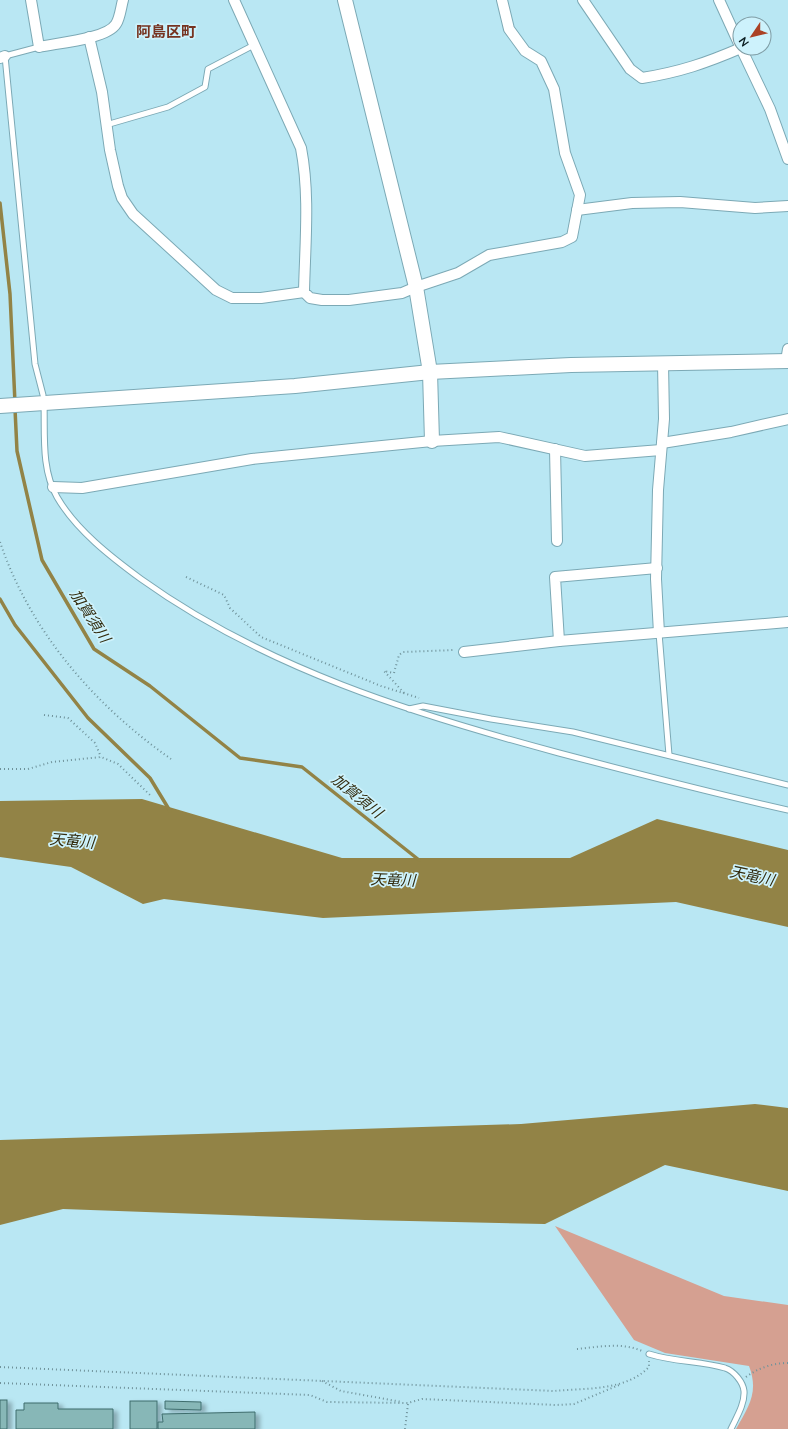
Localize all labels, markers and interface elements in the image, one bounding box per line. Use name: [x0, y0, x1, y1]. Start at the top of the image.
north arrow: [732, 16, 772, 56]
district label: 阿島区町: [136, 22, 196, 40]
text: N: [736, 35, 751, 49]
water label: 加賀須川: [67, 585, 116, 647]
water label: 加賀須川: [329, 769, 388, 822]
water label: 天竜川: [49, 829, 97, 851]
water label: 天竜川: [728, 862, 778, 889]
water label: 天竜川: [370, 869, 418, 889]

